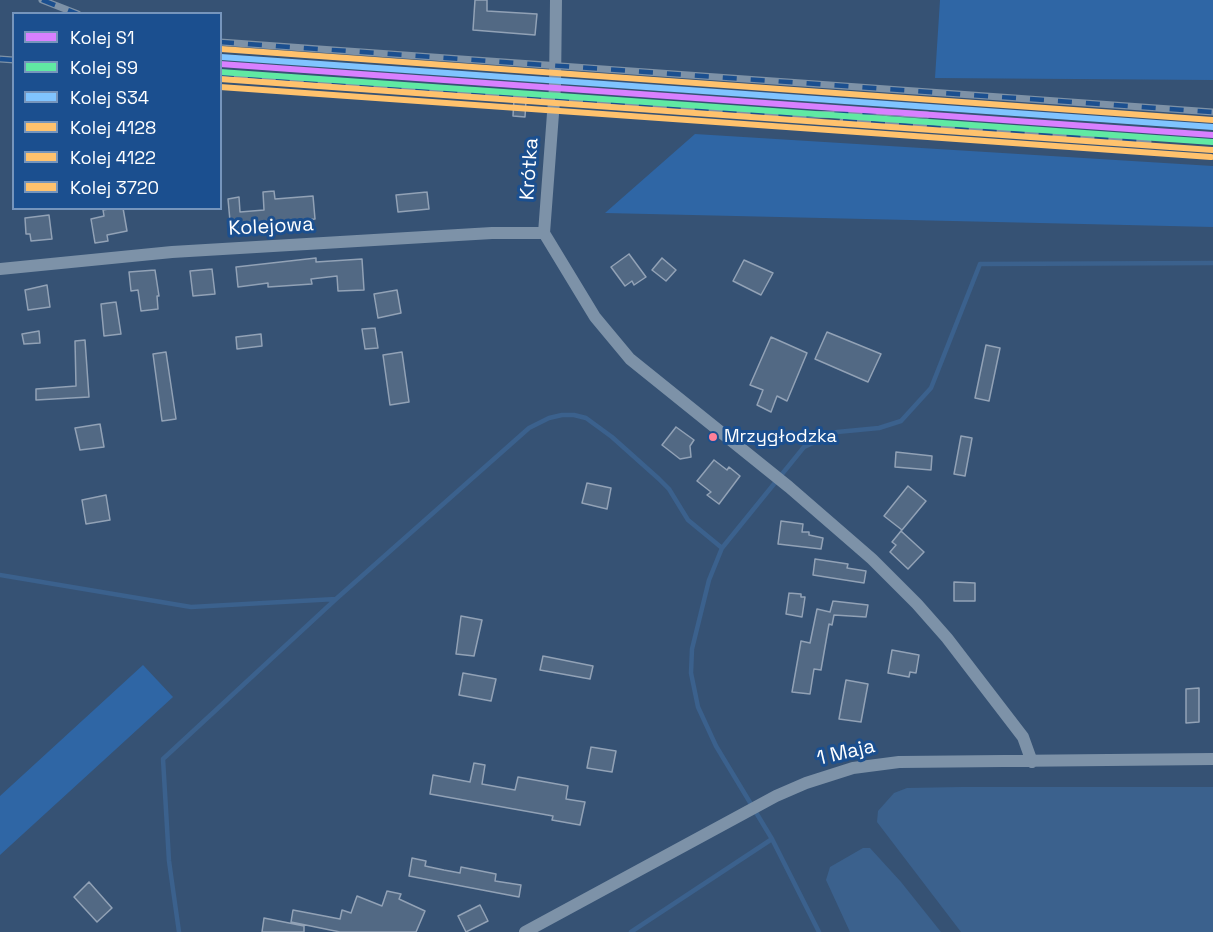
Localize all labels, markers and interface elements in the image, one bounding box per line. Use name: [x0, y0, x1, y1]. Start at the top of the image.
legend: [12, 12, 222, 210]
text: Kolej S1: [70, 26, 134, 49]
text: Kolej S9: [70, 56, 138, 79]
text: Kolej S34: [70, 86, 149, 109]
text: Kolej 4128: [70, 116, 156, 139]
street label: Krótka: [516, 137, 544, 201]
text: Kolej 4122: [70, 146, 156, 169]
text: Kolej 3720: [70, 176, 159, 199]
street label: Kolejowa: [228, 213, 314, 241]
place label: Mrzygłodzka: [724, 426, 837, 448]
marker: Mrzygłodzka: [707, 431, 719, 443]
street label: 1 Maja: [815, 735, 877, 771]

